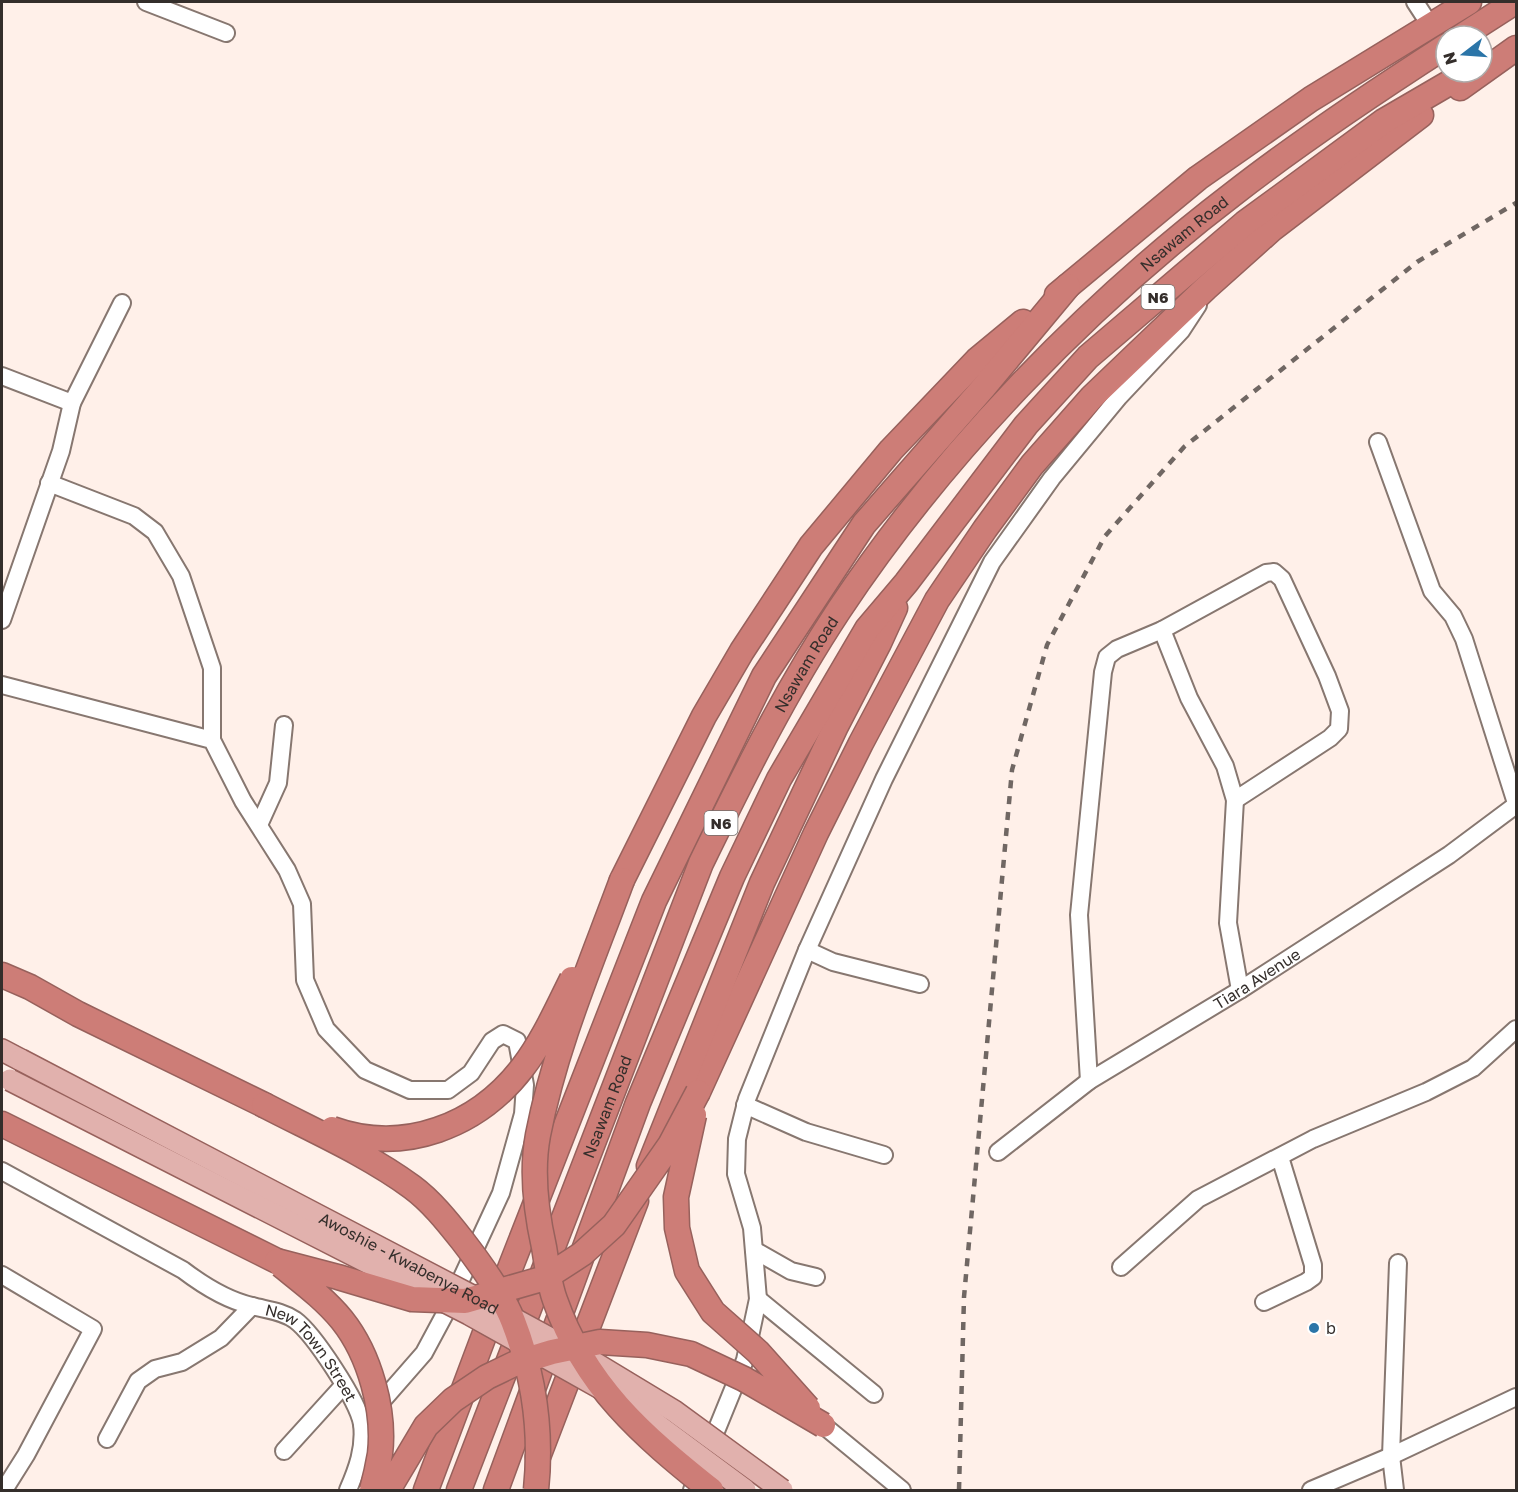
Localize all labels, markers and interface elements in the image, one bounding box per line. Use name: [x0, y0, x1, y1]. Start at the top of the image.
north arrow: [1434, 24, 1494, 84]
text: N: [1438, 50, 1461, 67]
street label: Nsawam Road: [1136, 191, 1232, 276]
road number: N6: [1142, 285, 1174, 309]
street label: Nsawam Road: [770, 612, 842, 716]
road number: N6: [704, 811, 738, 835]
street label: Tiara Avenue: [1210, 944, 1304, 1014]
street label: Nsawam Road: [578, 1052, 636, 1161]
street label: Awoshie - Kwabenya Road: [316, 1208, 502, 1319]
street label: New Town Street: [263, 1299, 361, 1405]
place label: b: [1326, 1318, 1336, 1338]
marker: b: [1307, 1321, 1321, 1335]

